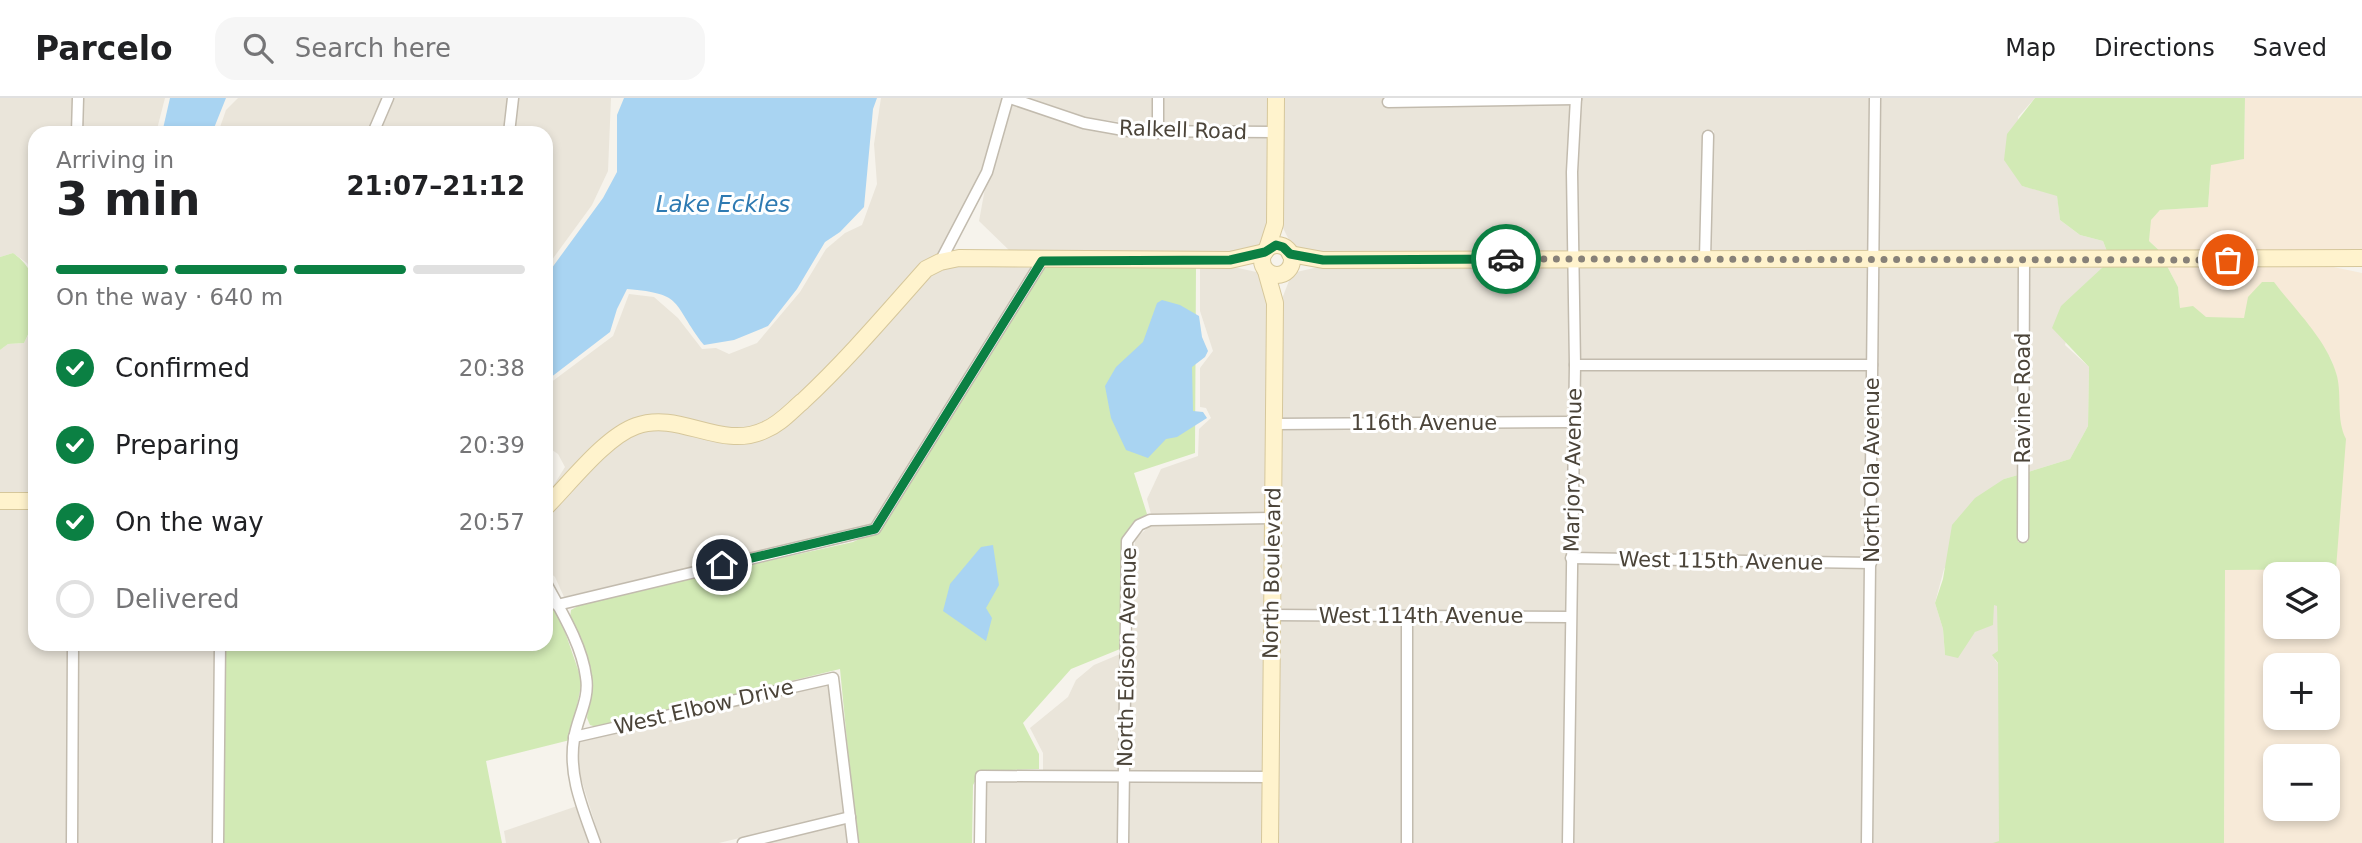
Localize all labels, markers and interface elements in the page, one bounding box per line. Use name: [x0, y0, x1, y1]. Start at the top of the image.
search box: [215, 17, 705, 80]
text: Parcelo: [35, 29, 173, 68]
icon: search: [239, 29, 277, 67]
text: Search here: [295, 33, 451, 63]
text: Map: [2005, 34, 2056, 62]
text: Directions: [2094, 34, 2215, 62]
text: Saved: [2253, 34, 2327, 62]
street label: Ralkell Road: [1119, 116, 1247, 144]
text: Arriving in: [56, 147, 174, 173]
text: 21:07–21:12: [346, 171, 525, 201]
text: 3 min: [56, 172, 200, 226]
water label: Lake Eckles: [656, 191, 790, 217]
courier: [1471, 224, 1541, 294]
pin: [2198, 230, 2258, 290]
icon: car: [1487, 240, 1525, 278]
icon: bag: [2209, 241, 2247, 279]
text: On the way · 640 m: [56, 284, 283, 310]
street label: Ravine Road: [2011, 333, 2035, 463]
icon: check: [56, 349, 94, 387]
text: Confirmed: [115, 353, 250, 383]
text: 20:38: [459, 355, 525, 381]
street label: North Ola Avenue: [1860, 377, 1884, 563]
street label: Marjory Avenue: [1560, 388, 1586, 552]
street label: 116th Avenue: [1351, 411, 1497, 435]
icon: check: [56, 426, 94, 464]
text: Preparing: [115, 430, 240, 460]
text: 20:39: [459, 432, 525, 458]
street label: North Boulevard: [1259, 487, 1285, 659]
icon: check: [56, 503, 94, 541]
text: On the way: [115, 507, 264, 537]
text: 20:57: [459, 509, 525, 535]
pin: [692, 535, 752, 595]
icon: home: [703, 546, 741, 584]
street label: North Edison Avenue: [1113, 547, 1141, 767]
street label: West 115th Avenue: [1618, 547, 1824, 575]
map controls: [2263, 562, 2340, 821]
button: layers: [2263, 562, 2340, 639]
text: Delivered: [115, 584, 239, 614]
street label: West 114th Avenue: [1319, 604, 1523, 628]
button: +: [2263, 653, 2340, 730]
street label: West Elbow Drive: [612, 675, 796, 739]
button: −: [2263, 744, 2340, 821]

